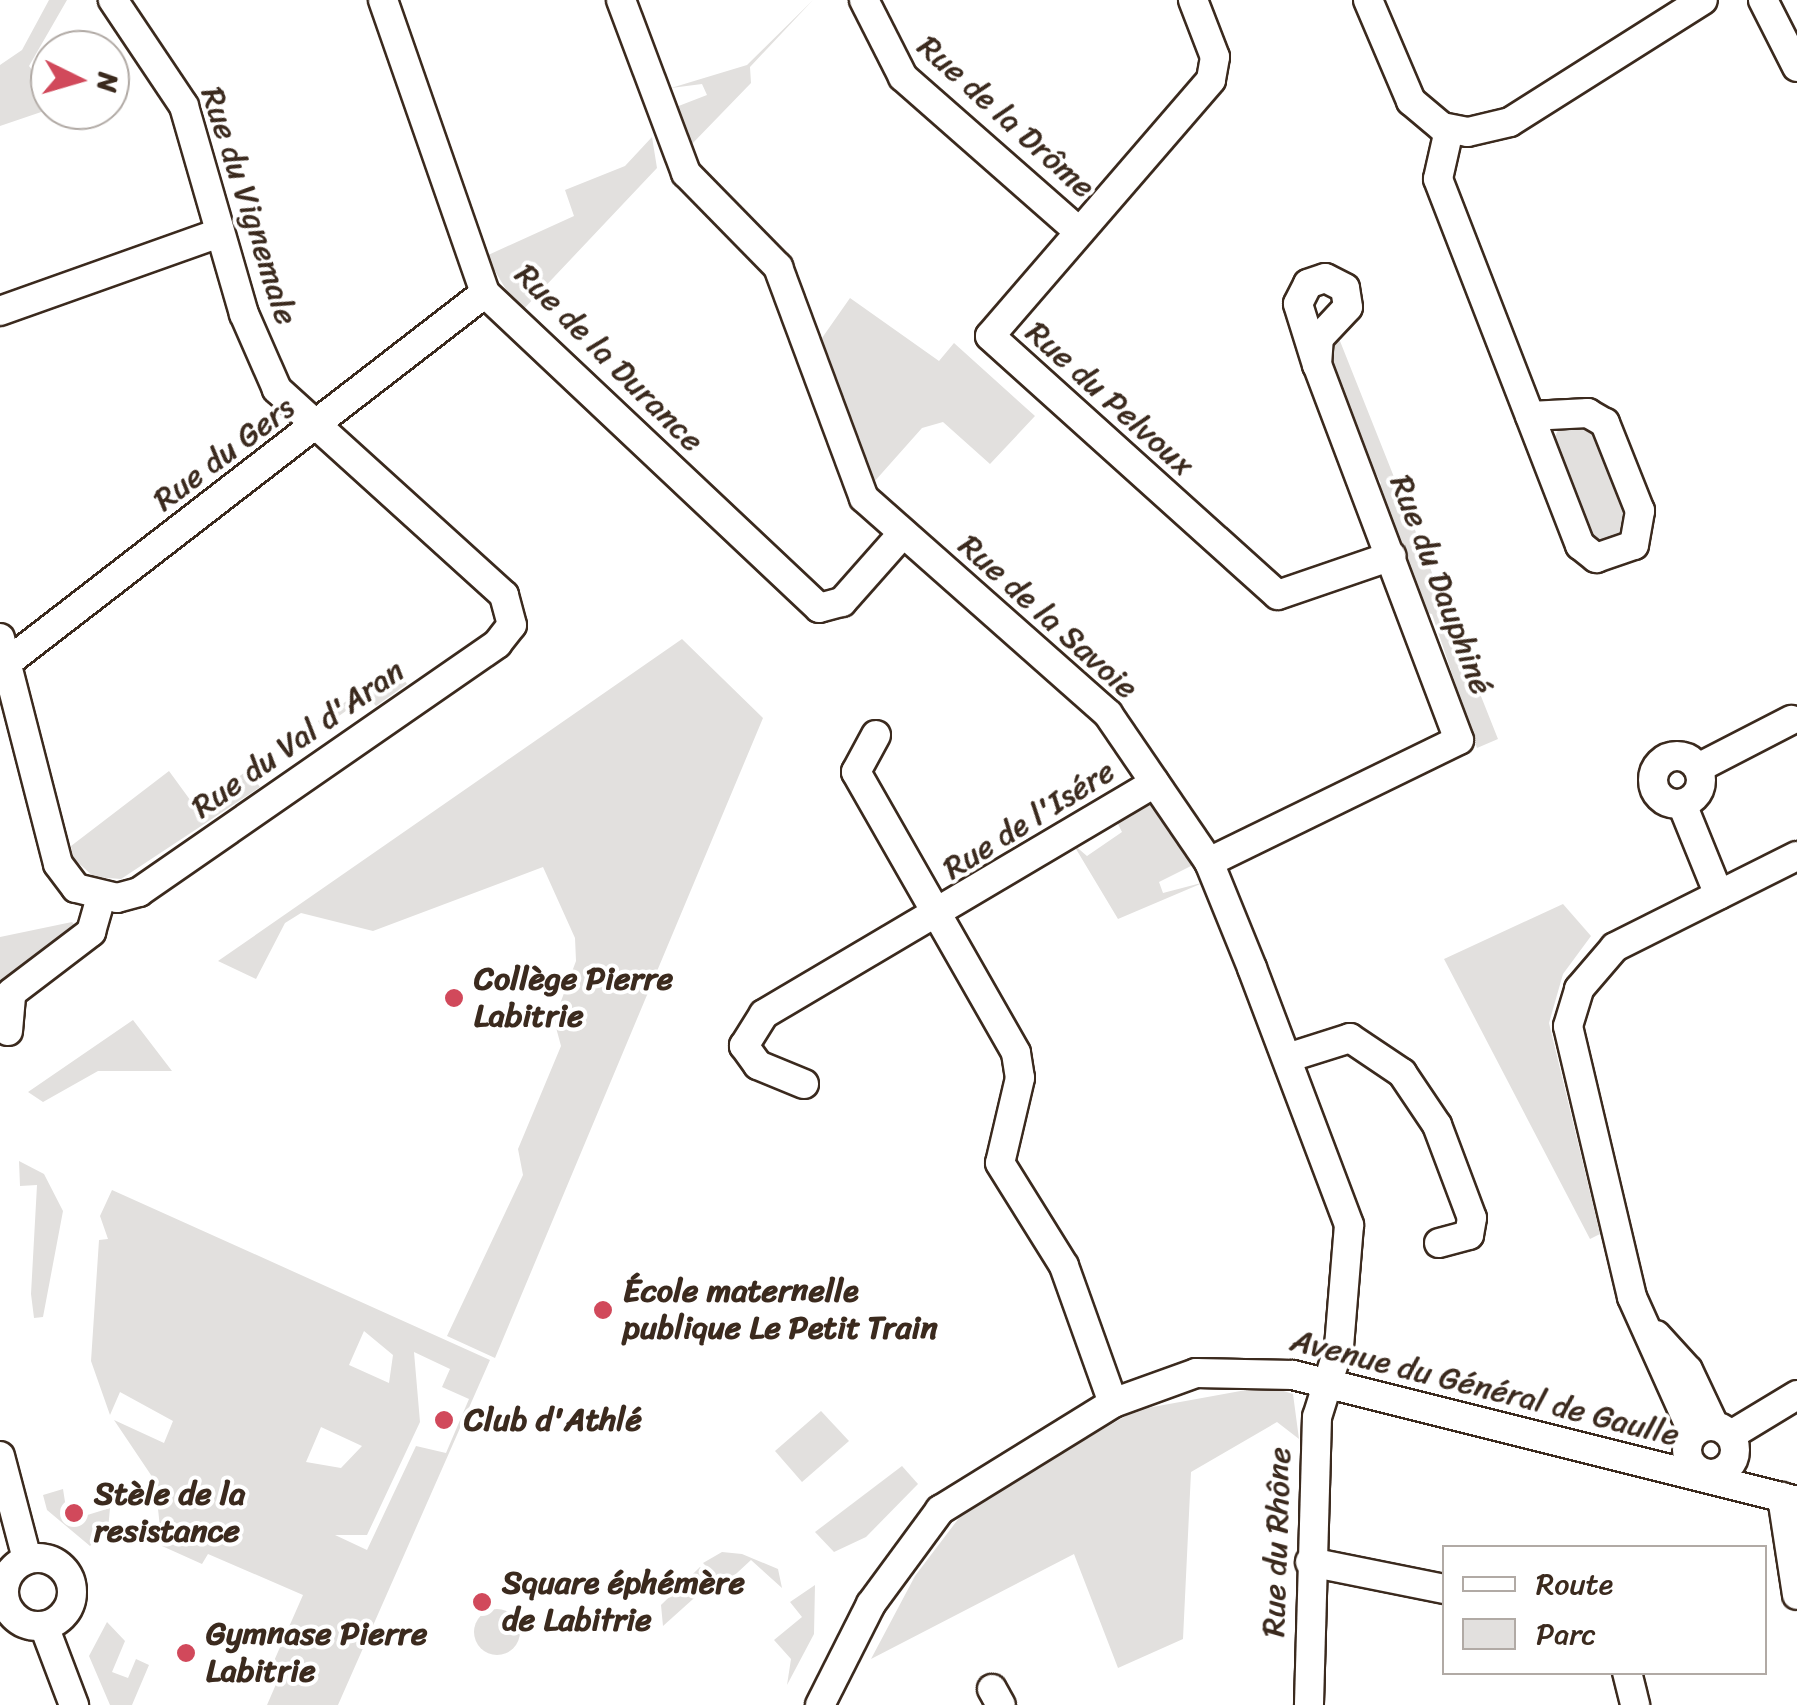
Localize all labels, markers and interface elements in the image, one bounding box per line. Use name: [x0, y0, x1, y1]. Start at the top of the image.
street label: Rue de la Drôme: [909, 27, 1103, 207]
north arrow: [30, 30, 130, 130]
text: N: [83, 71, 134, 94]
street label: Rue du Vignemale: [192, 82, 306, 330]
street label: Rue de la Durance: [507, 256, 711, 460]
street label: Rue du Pelvoux: [1018, 313, 1202, 485]
street label: Rue du Gers: [145, 388, 303, 520]
street label: Rue du Dauphiné: [1381, 470, 1501, 700]
street label: Rue de la Savoie: [950, 526, 1146, 708]
street label: Rue du Val d'Aran: [184, 651, 412, 827]
street label: Rue de l'Isére: [935, 751, 1123, 889]
place label: Collège Pierre Labitrie: [474, 961, 672, 1036]
marker: Collège Pierre Labitrie: [443, 987, 465, 1009]
place label: École maternelle publique Le Petit Train: [623, 1273, 940, 1348]
marker: École maternelle publique Le Petit Train: [592, 1299, 614, 1321]
street label: Avenue du Général de Gaulle: [1287, 1321, 1683, 1455]
place label: Club d'Athlé: [464, 1401, 642, 1439]
marker: Club d'Athlé: [433, 1409, 455, 1431]
street label: Rue du Rhône: [1254, 1446, 1300, 1638]
place label: Stèle de la resistance: [94, 1476, 245, 1551]
marker: Stèle de la resistance: [63, 1502, 85, 1524]
legend: [1442, 1545, 1767, 1675]
text: Route: [1536, 1557, 1613, 1611]
place label: Square éphémère de Labitrie: [502, 1565, 745, 1640]
marker: Square éphémère de Labitrie: [471, 1591, 493, 1613]
text: Parc: [1536, 1607, 1597, 1661]
place label: Gymnase Pierre Labitrie: [206, 1616, 426, 1691]
marker: Gymnase Pierre Labitrie: [175, 1642, 197, 1664]

